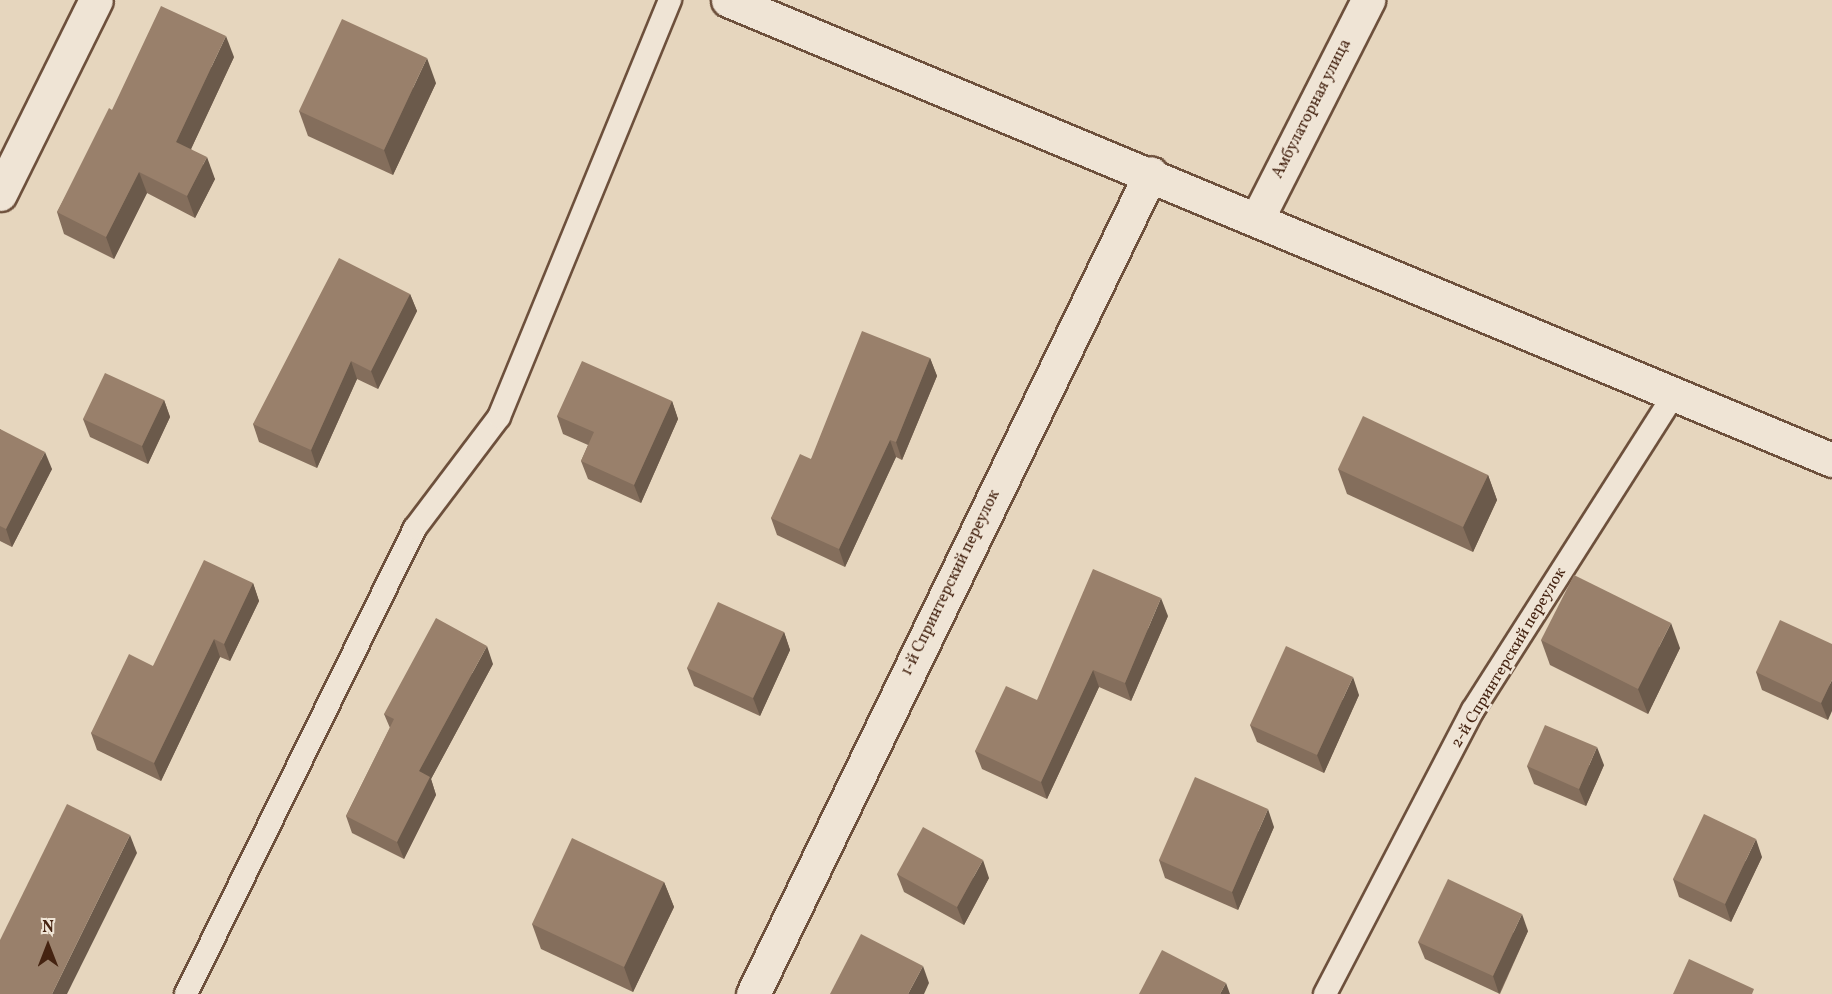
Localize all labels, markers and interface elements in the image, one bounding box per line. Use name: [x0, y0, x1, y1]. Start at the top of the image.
street label: Амбулаторная улица: [1268, 36, 1356, 182]
street label: 1-й Спринтерский переулок: [898, 487, 1004, 679]
street label: 2-й Спринтерский переулок: [1447, 564, 1571, 752]
north arrow: [18, 916, 78, 976]
text: N: [42, 917, 54, 939]

